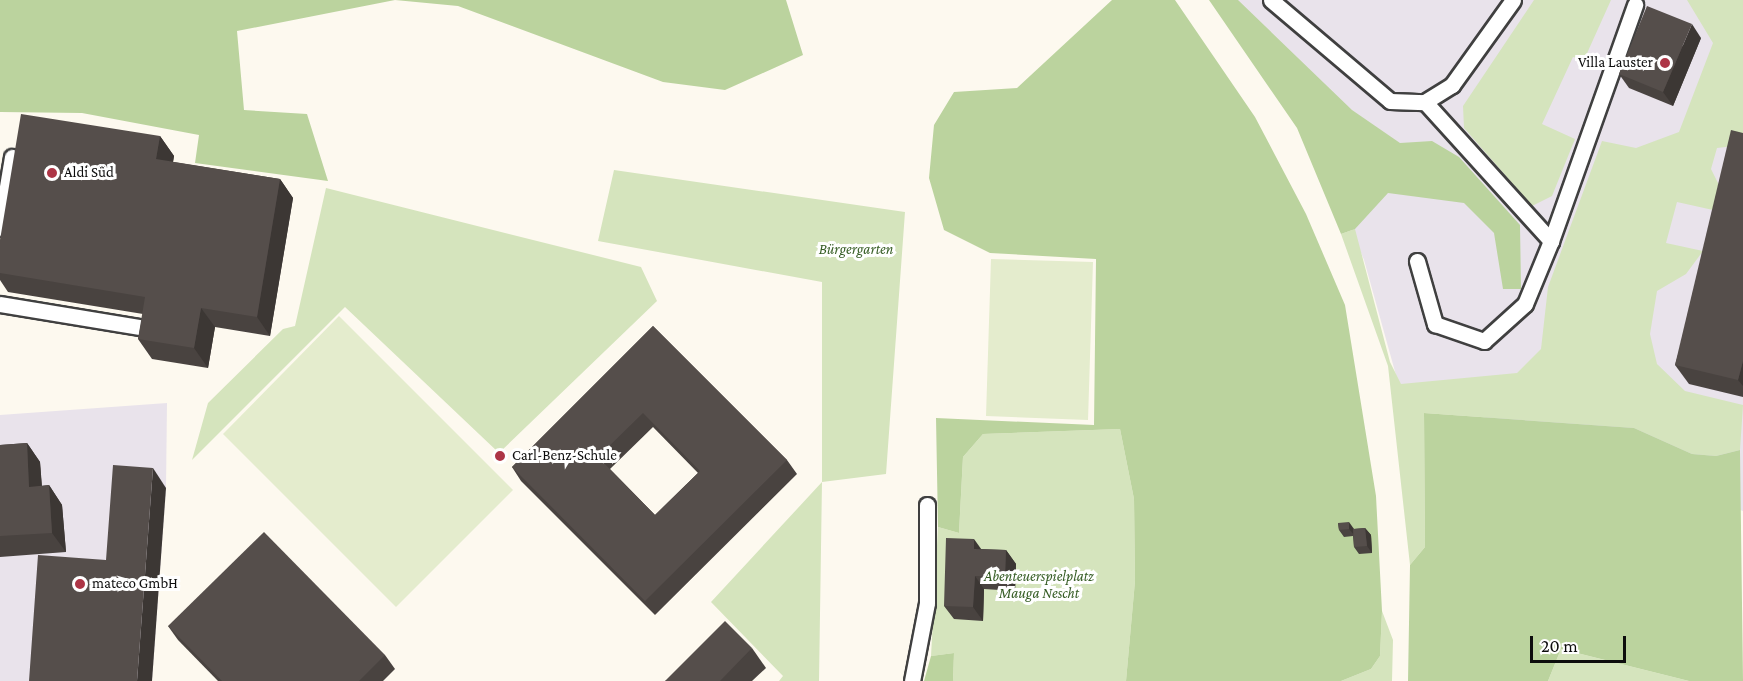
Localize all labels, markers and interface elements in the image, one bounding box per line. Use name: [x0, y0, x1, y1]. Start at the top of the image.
place label: Villa Lauster: [1578, 54, 1653, 72]
marker: Villa Lauster: [1658, 56, 1672, 70]
place label: Aldi Süd: [64, 164, 114, 182]
marker: Aldi Süd: [45, 166, 59, 180]
park label: Bürgergarten: [819, 241, 893, 259]
place label: Carl-Benz-Schule: [512, 447, 617, 465]
marker: Carl-Benz-Schule: [493, 449, 507, 463]
park label: Abenteuerspielplatz Mauga Nescht: [984, 567, 1094, 602]
place label: mateco GmbH: [92, 575, 178, 593]
marker: mateco GmbH: [73, 577, 87, 591]
scale bar: [1533, 624, 1629, 662]
text: 20 m: [1541, 636, 1578, 656]

